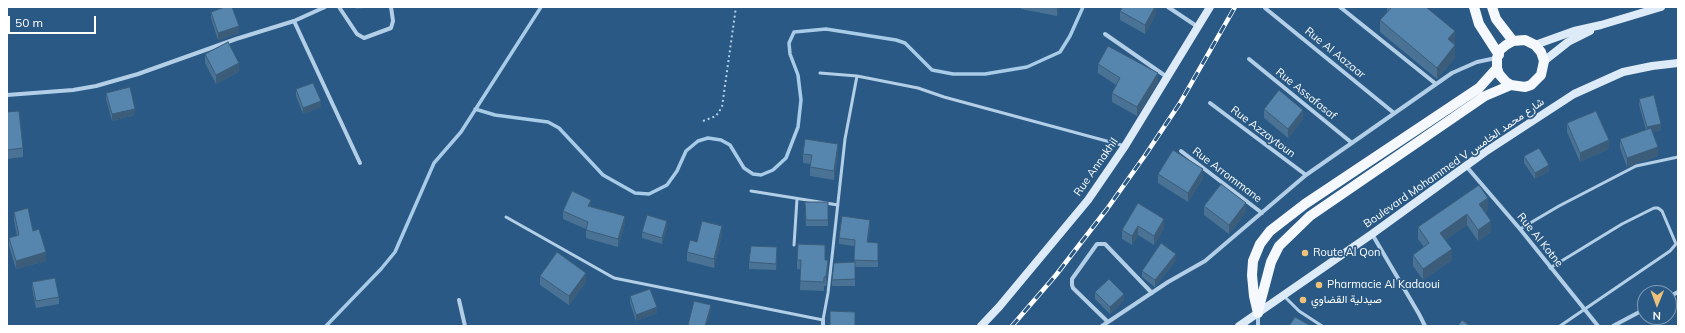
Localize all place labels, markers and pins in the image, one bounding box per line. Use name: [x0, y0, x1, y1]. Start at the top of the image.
place label: Route Al Qon: [1313, 246, 1381, 260]
marker: Route Al Qon: [1300, 248, 1310, 258]
place label: Pharmacie Al Kadaoui: [1327, 278, 1440, 292]
marker: Pharmacie Al Kadaoui: [1314, 280, 1324, 290]
place label: صيدلية القضاوي: [1311, 293, 1382, 307]
marker: صيدلية القضاوي: [1298, 295, 1308, 305]

